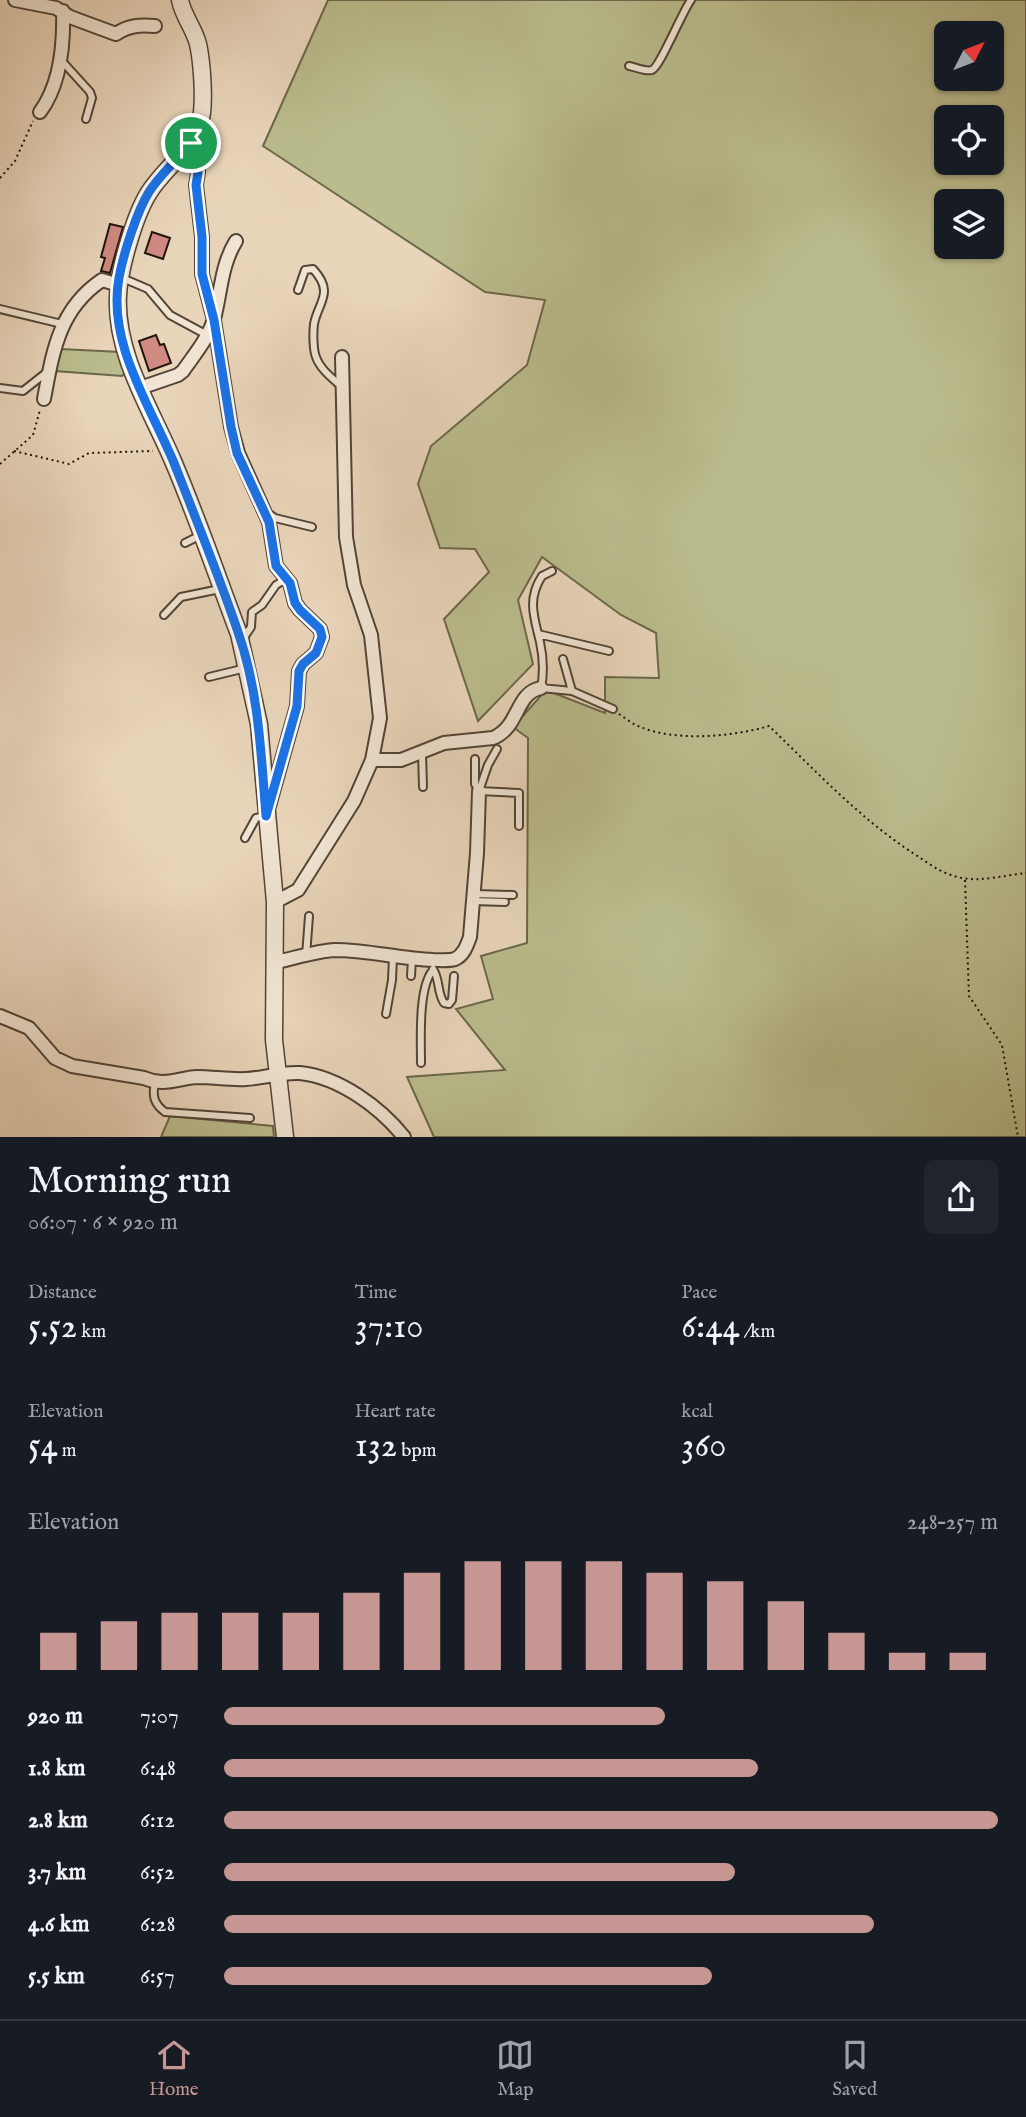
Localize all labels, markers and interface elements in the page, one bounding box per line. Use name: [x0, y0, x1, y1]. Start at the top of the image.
north arrow: [934, 21, 1004, 91]
map controls: [934, 21, 1004, 259]
button: locate: [934, 105, 1004, 175]
pin: [161, 113, 221, 173]
icon: arrive: [172, 124, 210, 162]
button: layers: [934, 189, 1004, 259]
text: Morning run: [28, 1158, 231, 1206]
button: share: [924, 1160, 998, 1234]
text: 06:07 · 6 × 920 m: [28, 1208, 178, 1237]
text: Distance: [28, 1281, 97, 1305]
text: Time: [355, 1281, 397, 1305]
text: Pace: [681, 1281, 717, 1305]
text: 5.52: [28, 1305, 77, 1350]
text: 37:10: [355, 1305, 423, 1350]
text: 6:44: [681, 1305, 740, 1350]
text: km: [77, 1320, 106, 1344]
text: /km: [740, 1320, 775, 1344]
text: Elevation: [28, 1400, 103, 1424]
text: Heart rate: [355, 1400, 436, 1424]
text: kcal: [681, 1400, 713, 1424]
text: 54: [28, 1424, 58, 1469]
text: 132: [355, 1424, 397, 1469]
text: 360: [681, 1424, 726, 1469]
text: m: [58, 1439, 77, 1463]
text: bpm: [397, 1439, 436, 1463]
text: Elevation: [28, 1508, 119, 1537]
text: 248–257 m: [907, 1508, 998, 1537]
text: 920 m: [28, 1702, 83, 1731]
text: 7:07: [140, 1702, 179, 1731]
text: 1.8 km: [28, 1754, 86, 1783]
text: 6:48: [140, 1754, 176, 1783]
text: 2.8 km: [28, 1806, 88, 1835]
text: 6:12: [140, 1806, 175, 1835]
text: 3.7 km: [28, 1858, 86, 1887]
text: 6:52: [140, 1858, 175, 1887]
text: 4.6 km: [28, 1910, 90, 1939]
text: 6:28: [140, 1910, 176, 1939]
text: 5.5 km: [28, 1962, 85, 1991]
text: 6:57: [140, 1962, 175, 1991]
tab: Home: [149, 2036, 199, 2102]
tab: Map: [496, 2036, 534, 2102]
tab: Saved: [832, 2036, 877, 2102]

